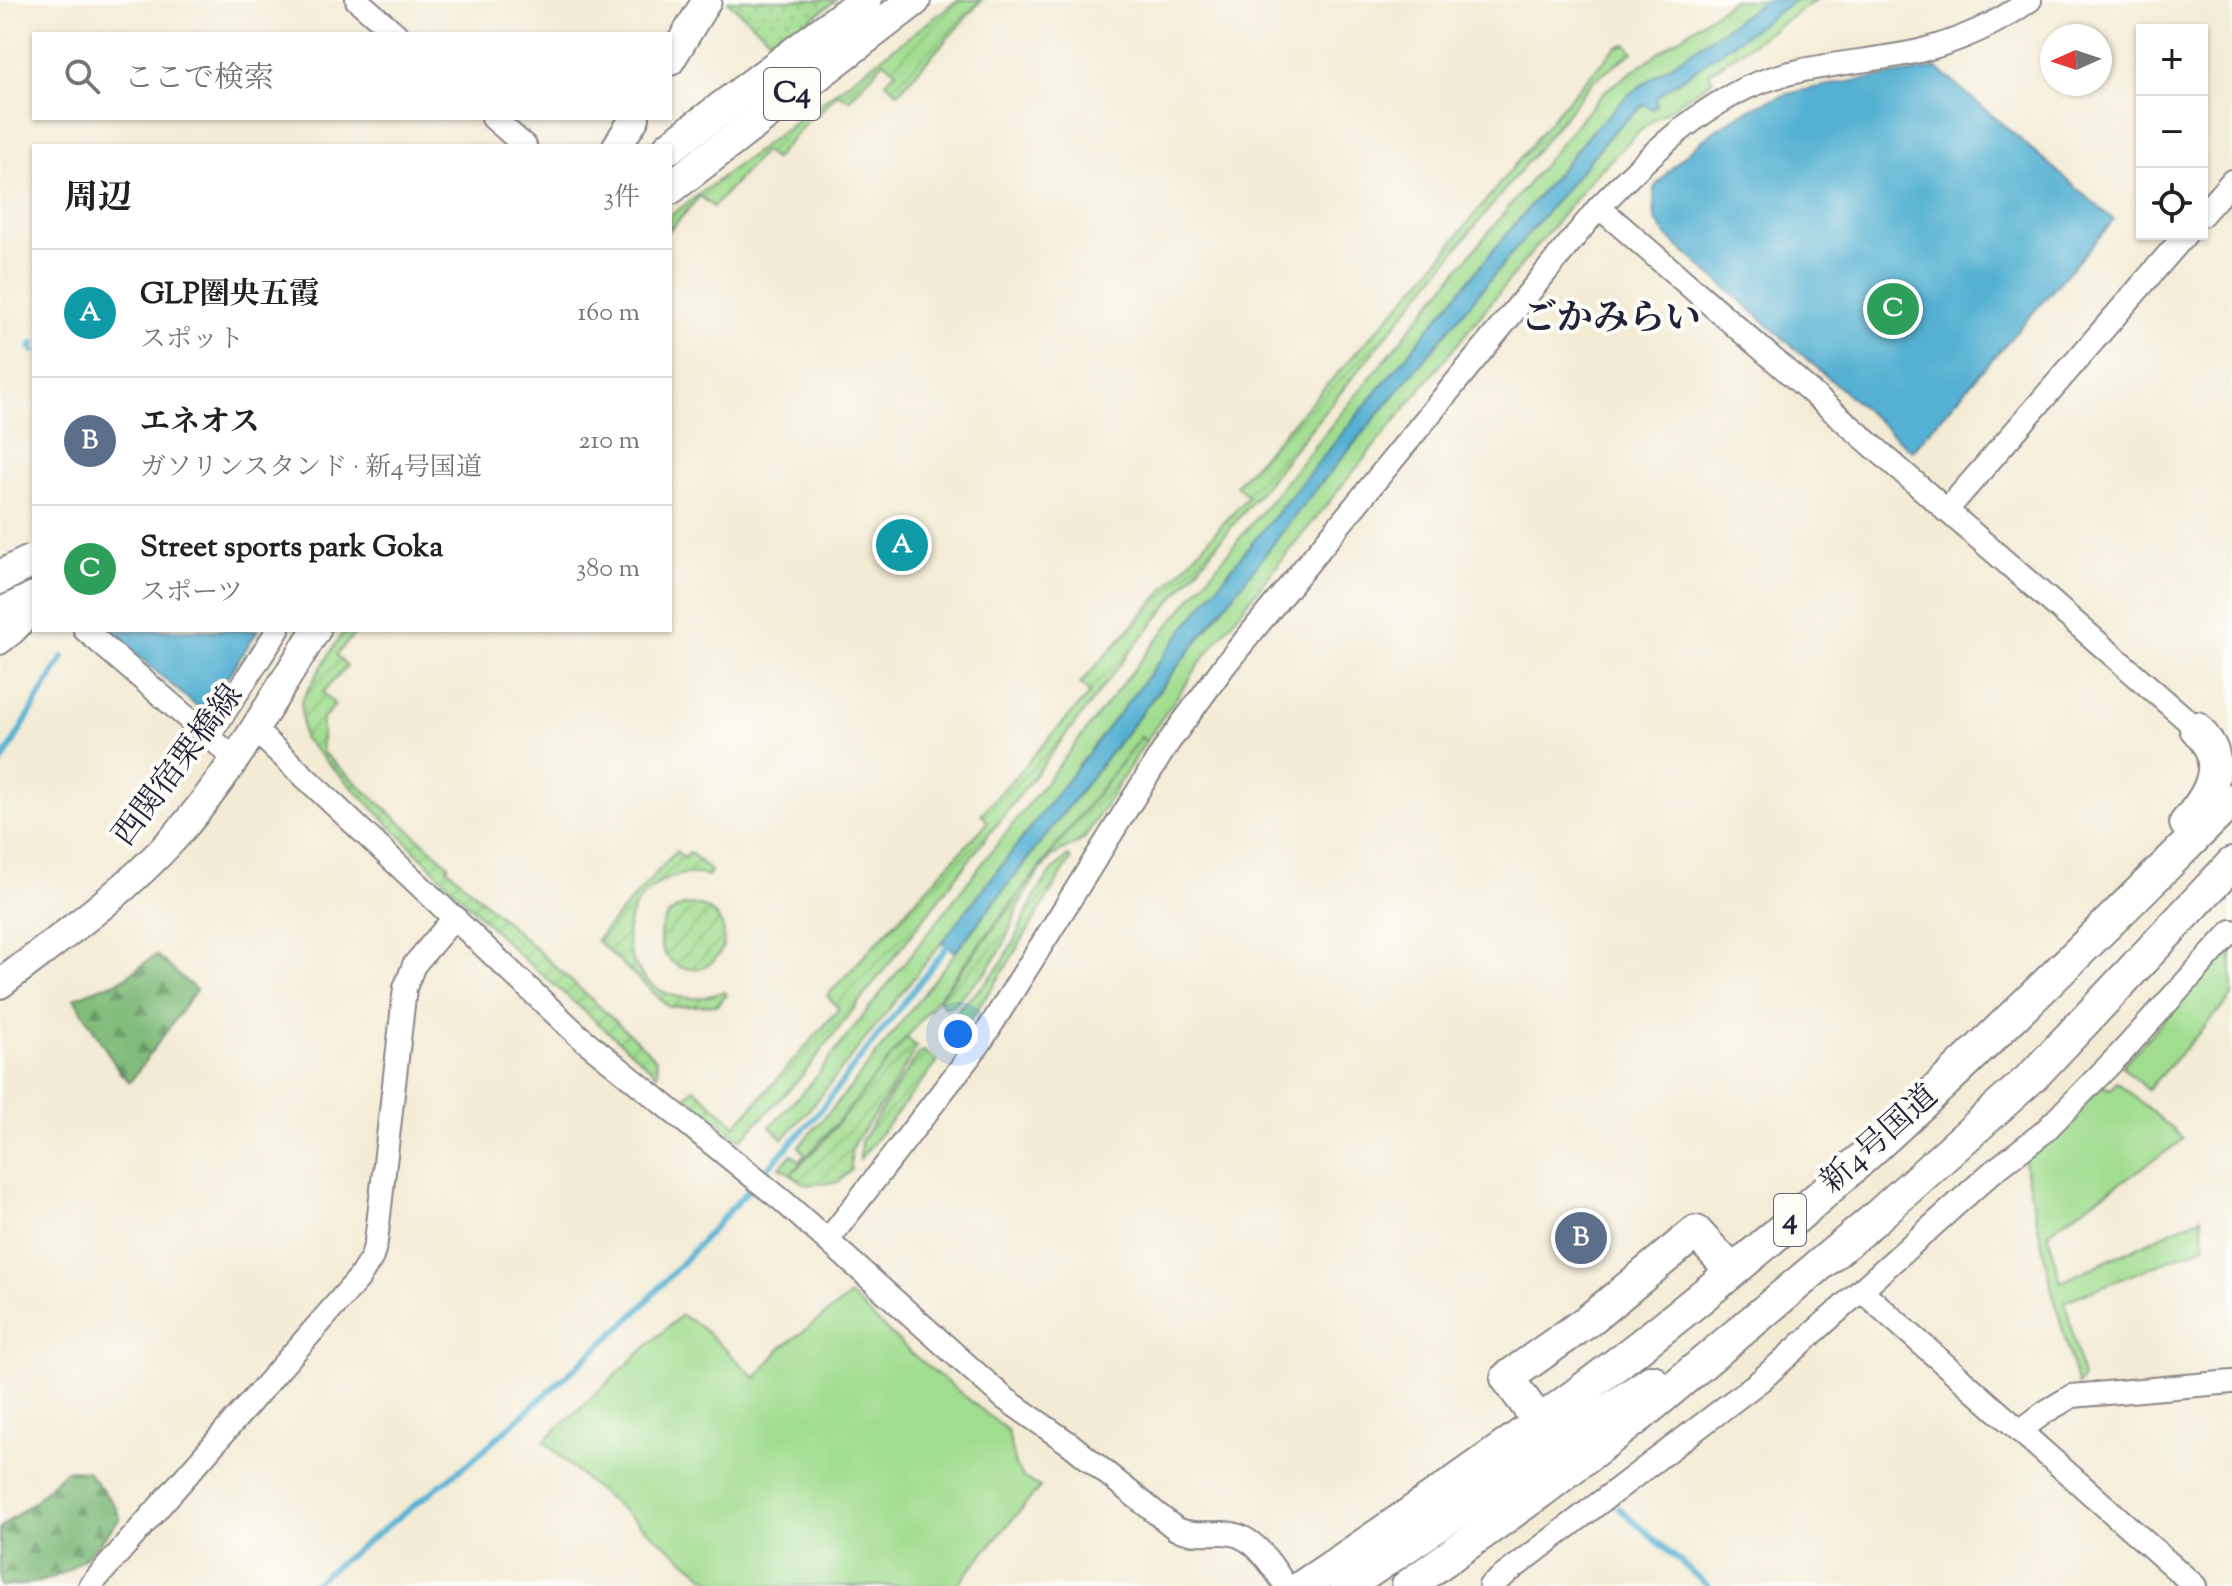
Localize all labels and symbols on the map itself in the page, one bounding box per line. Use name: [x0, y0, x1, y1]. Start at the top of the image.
north arrow: [2040, 24, 2112, 96]
road number: C4: [764, 68, 820, 120]
pin: C: [1867, 279, 1919, 339]
district label: ごかみらい: [1521, 294, 1701, 346]
pin: A: [876, 515, 928, 575]
street label: 西関宿栗橋線: [103, 675, 255, 857]
your location: [938, 1014, 978, 1054]
street label: 新4号国道: [1811, 1075, 1949, 1205]
road number: 4: [1774, 1194, 1806, 1246]
pin: B: [1555, 1208, 1607, 1268]

